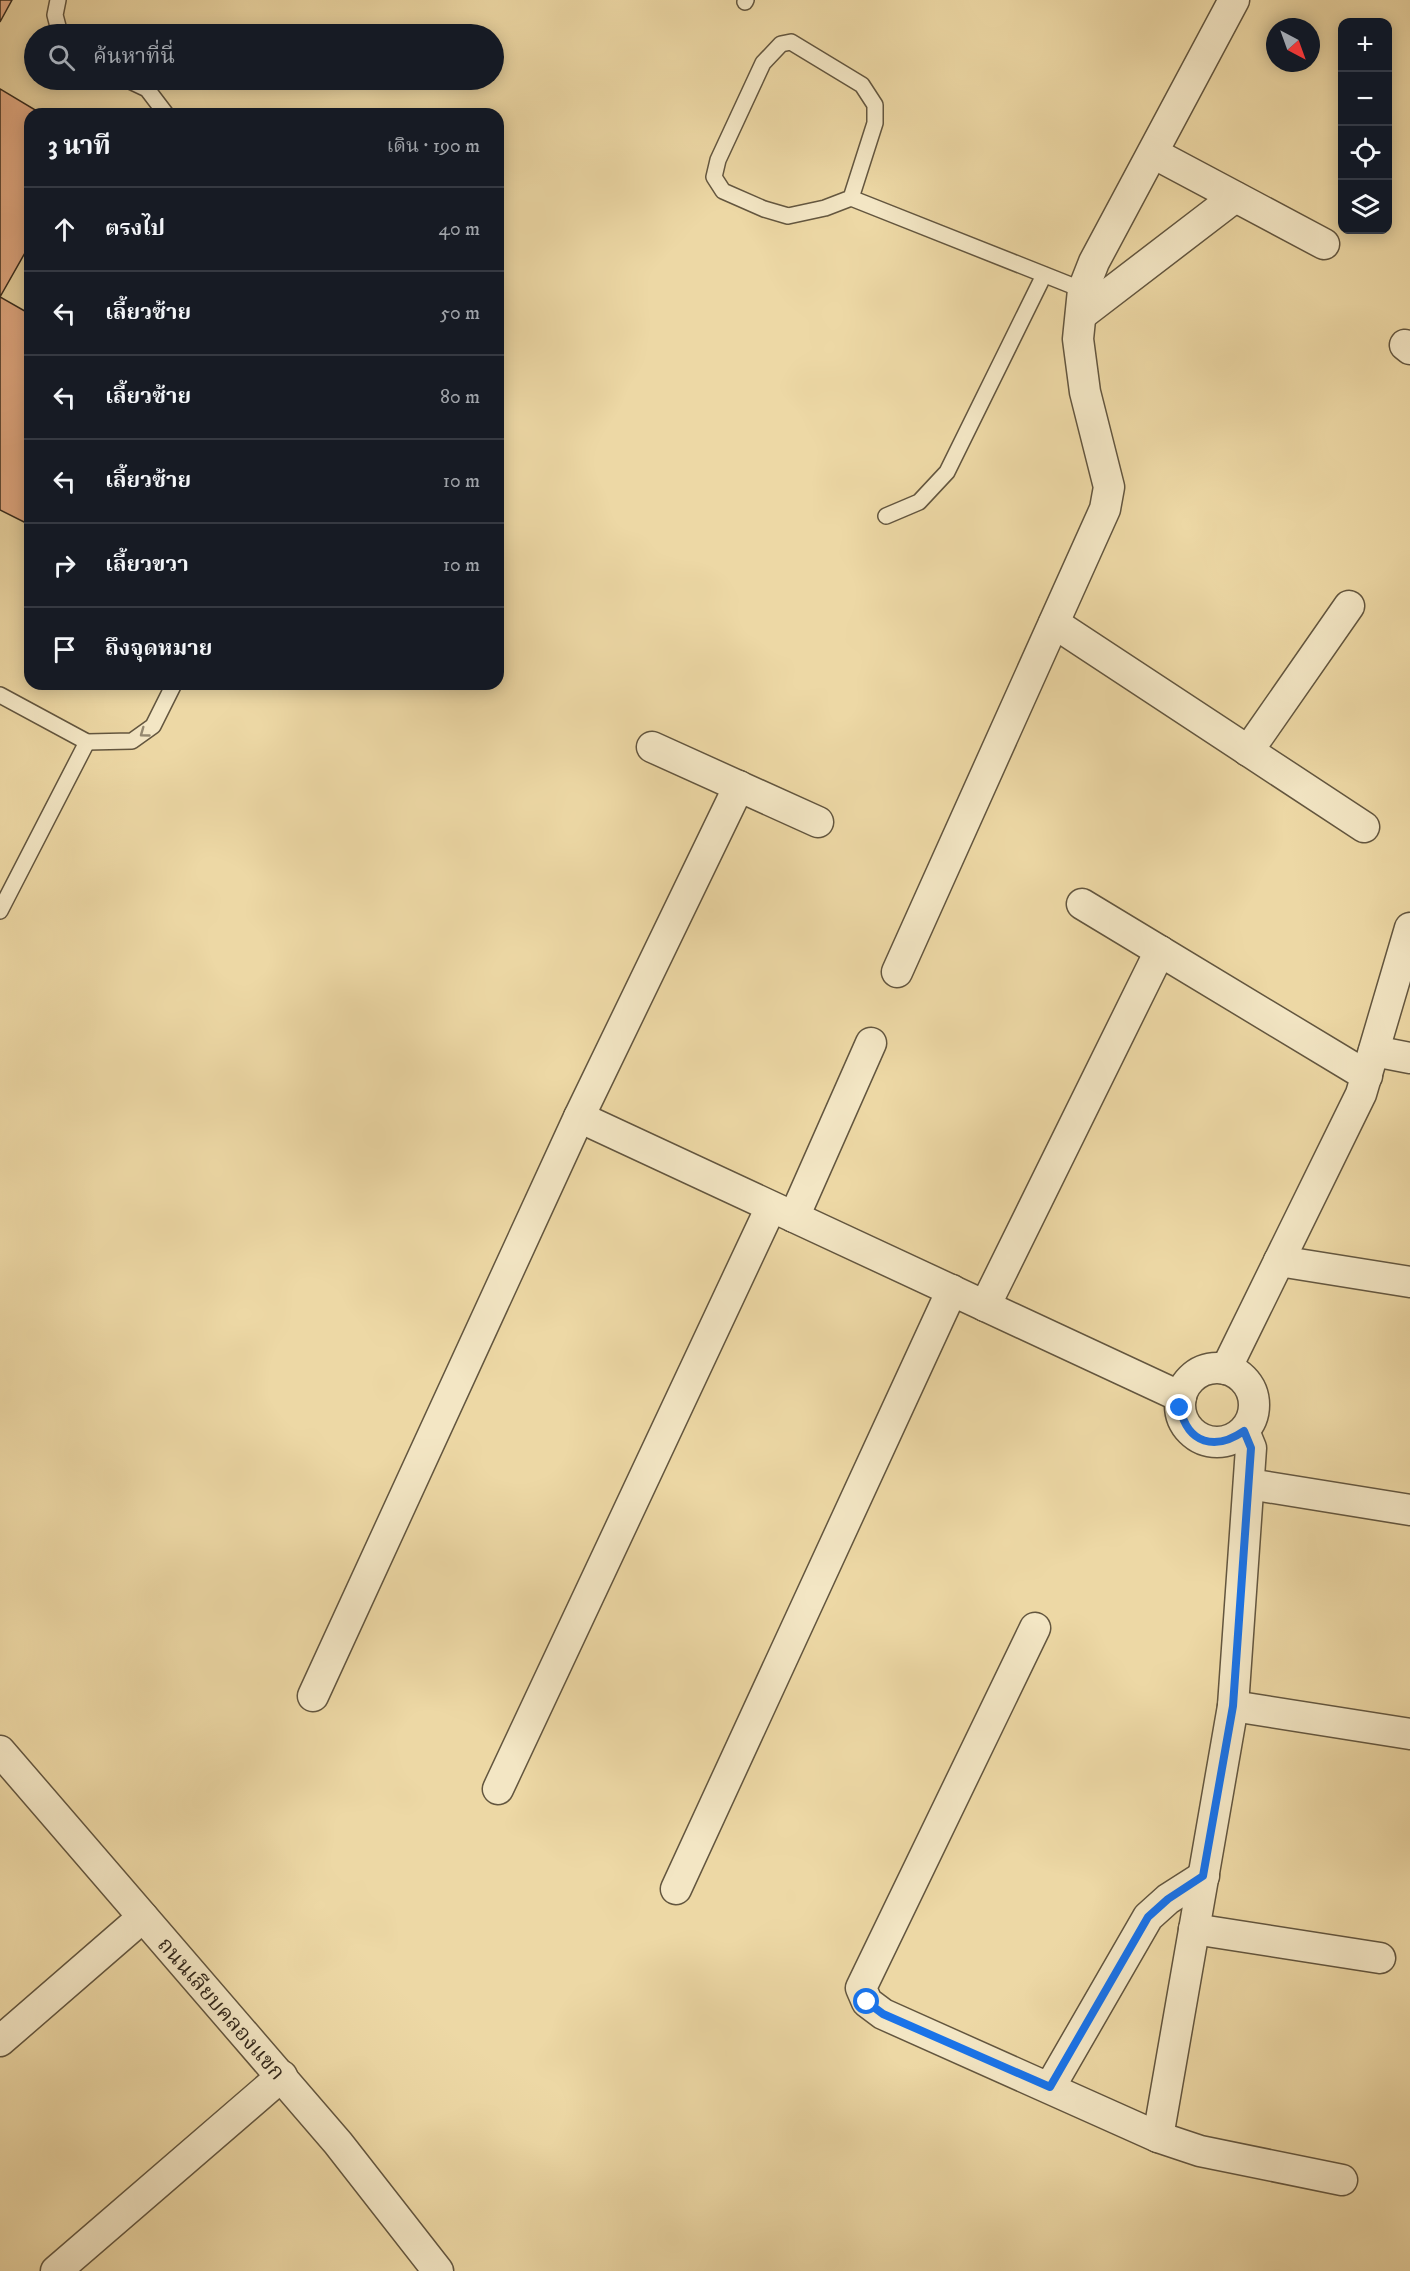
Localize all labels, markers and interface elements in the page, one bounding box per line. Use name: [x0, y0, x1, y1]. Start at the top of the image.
north arrow: [1266, 18, 1320, 72]
map controls: [1338, 18, 1392, 234]
button: +: [1338, 18, 1392, 72]
search box: [24, 24, 504, 90]
icon: search: [45, 41, 78, 74]
text: ค้นหาที่นี่: [93, 43, 175, 70]
button: −: [1338, 72, 1392, 126]
button: locate: [1338, 126, 1392, 180]
text: 3 นาที: [48, 130, 111, 163]
text: เดิน · 190 m: [386, 134, 480, 159]
button: layers: [1338, 180, 1392, 234]
icon: ahead: [48, 213, 81, 246]
text: ตรงไป: [105, 215, 165, 242]
text: 40 m: [438, 217, 480, 242]
icon: left: [48, 297, 81, 330]
text: เลี้ยวซ้าย: [105, 299, 191, 326]
text: 50 m: [440, 301, 480, 326]
icon: left: [48, 381, 81, 414]
text: เลี้ยวซ้าย: [105, 383, 191, 410]
text: 80 m: [440, 385, 480, 410]
icon: left: [48, 465, 81, 498]
text: เลี้ยวซ้าย: [105, 467, 191, 494]
text: 10 m: [443, 469, 480, 494]
icon: right: [48, 549, 81, 582]
text: เลี้ยวขวา: [105, 551, 189, 578]
text: 10 m: [443, 553, 480, 578]
icon: arrive: [48, 633, 81, 666]
text: ถึงจุดหมาย: [105, 635, 212, 662]
one-way arrow: [140, 726, 151, 737]
route end: [1166, 1394, 1192, 1420]
street label: ถนนเลียบคลองแขก: [151, 1932, 290, 2086]
route start: [853, 1988, 879, 2014]

